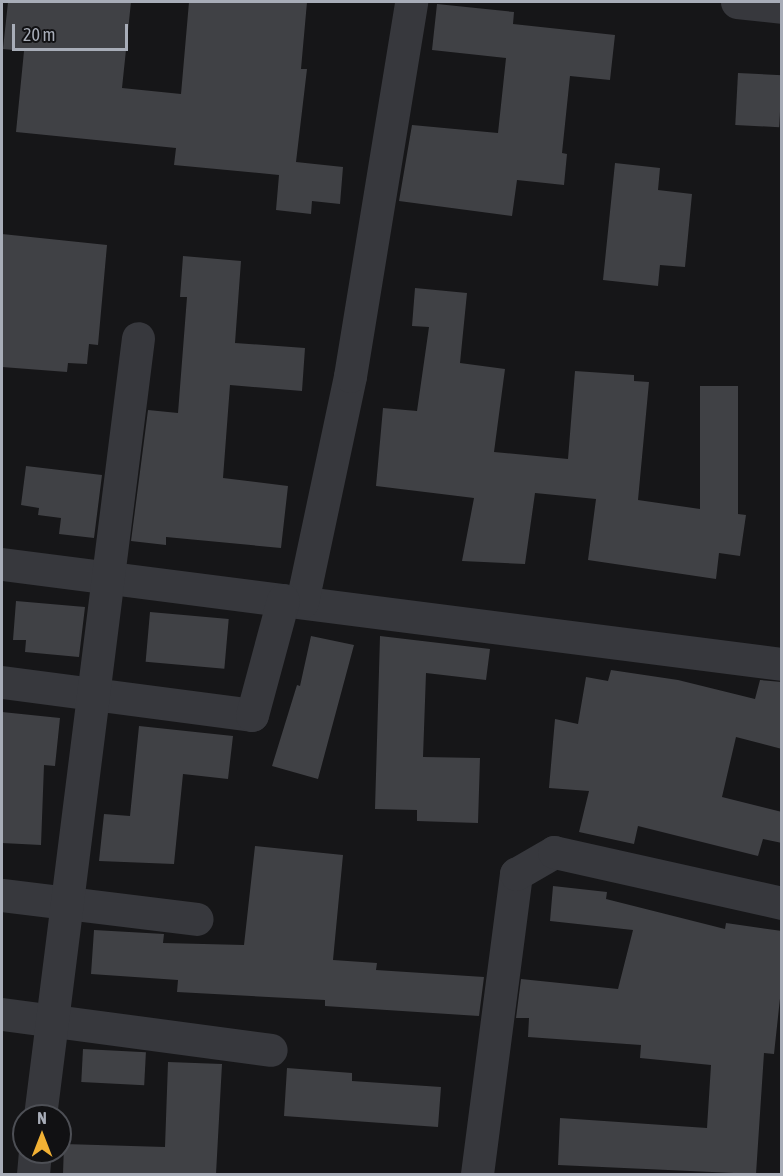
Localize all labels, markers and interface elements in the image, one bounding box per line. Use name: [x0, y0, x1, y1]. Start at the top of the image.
scale bar: [15, 12, 130, 50]
text: 20 m: [23, 24, 55, 45]
north arrow: [12, 1104, 72, 1164]
text: N: [37, 1109, 47, 1127]

